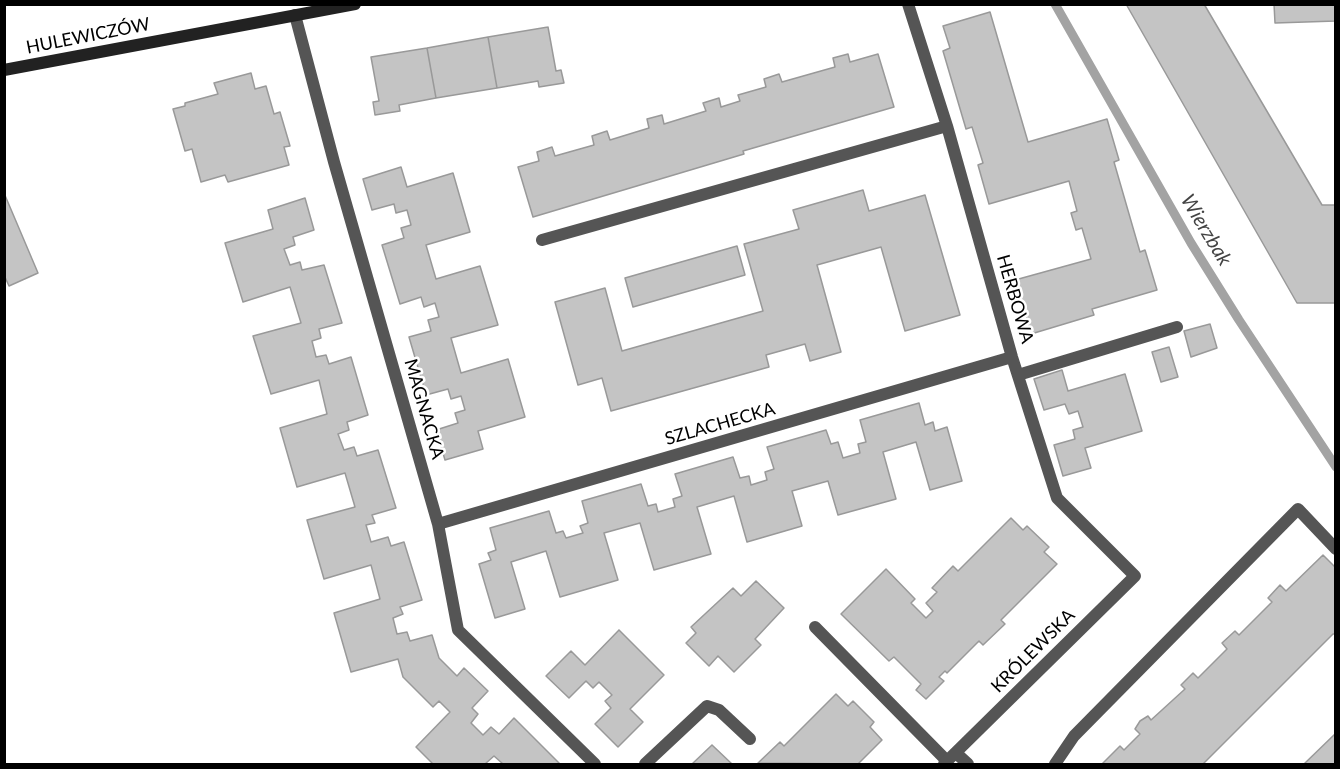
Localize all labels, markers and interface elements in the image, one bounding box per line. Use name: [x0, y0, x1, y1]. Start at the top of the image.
street label: HULEWICZÓW: [24, 13, 152, 59]
water label: Wierzbak: [1175, 190, 1237, 270]
street label: HERBOWA: [992, 252, 1038, 346]
street label: MAGNACKA: [399, 356, 449, 462]
street label: SZLACHECKA: [662, 398, 778, 450]
street label: KRÓLEWSKA: [987, 605, 1079, 697]

